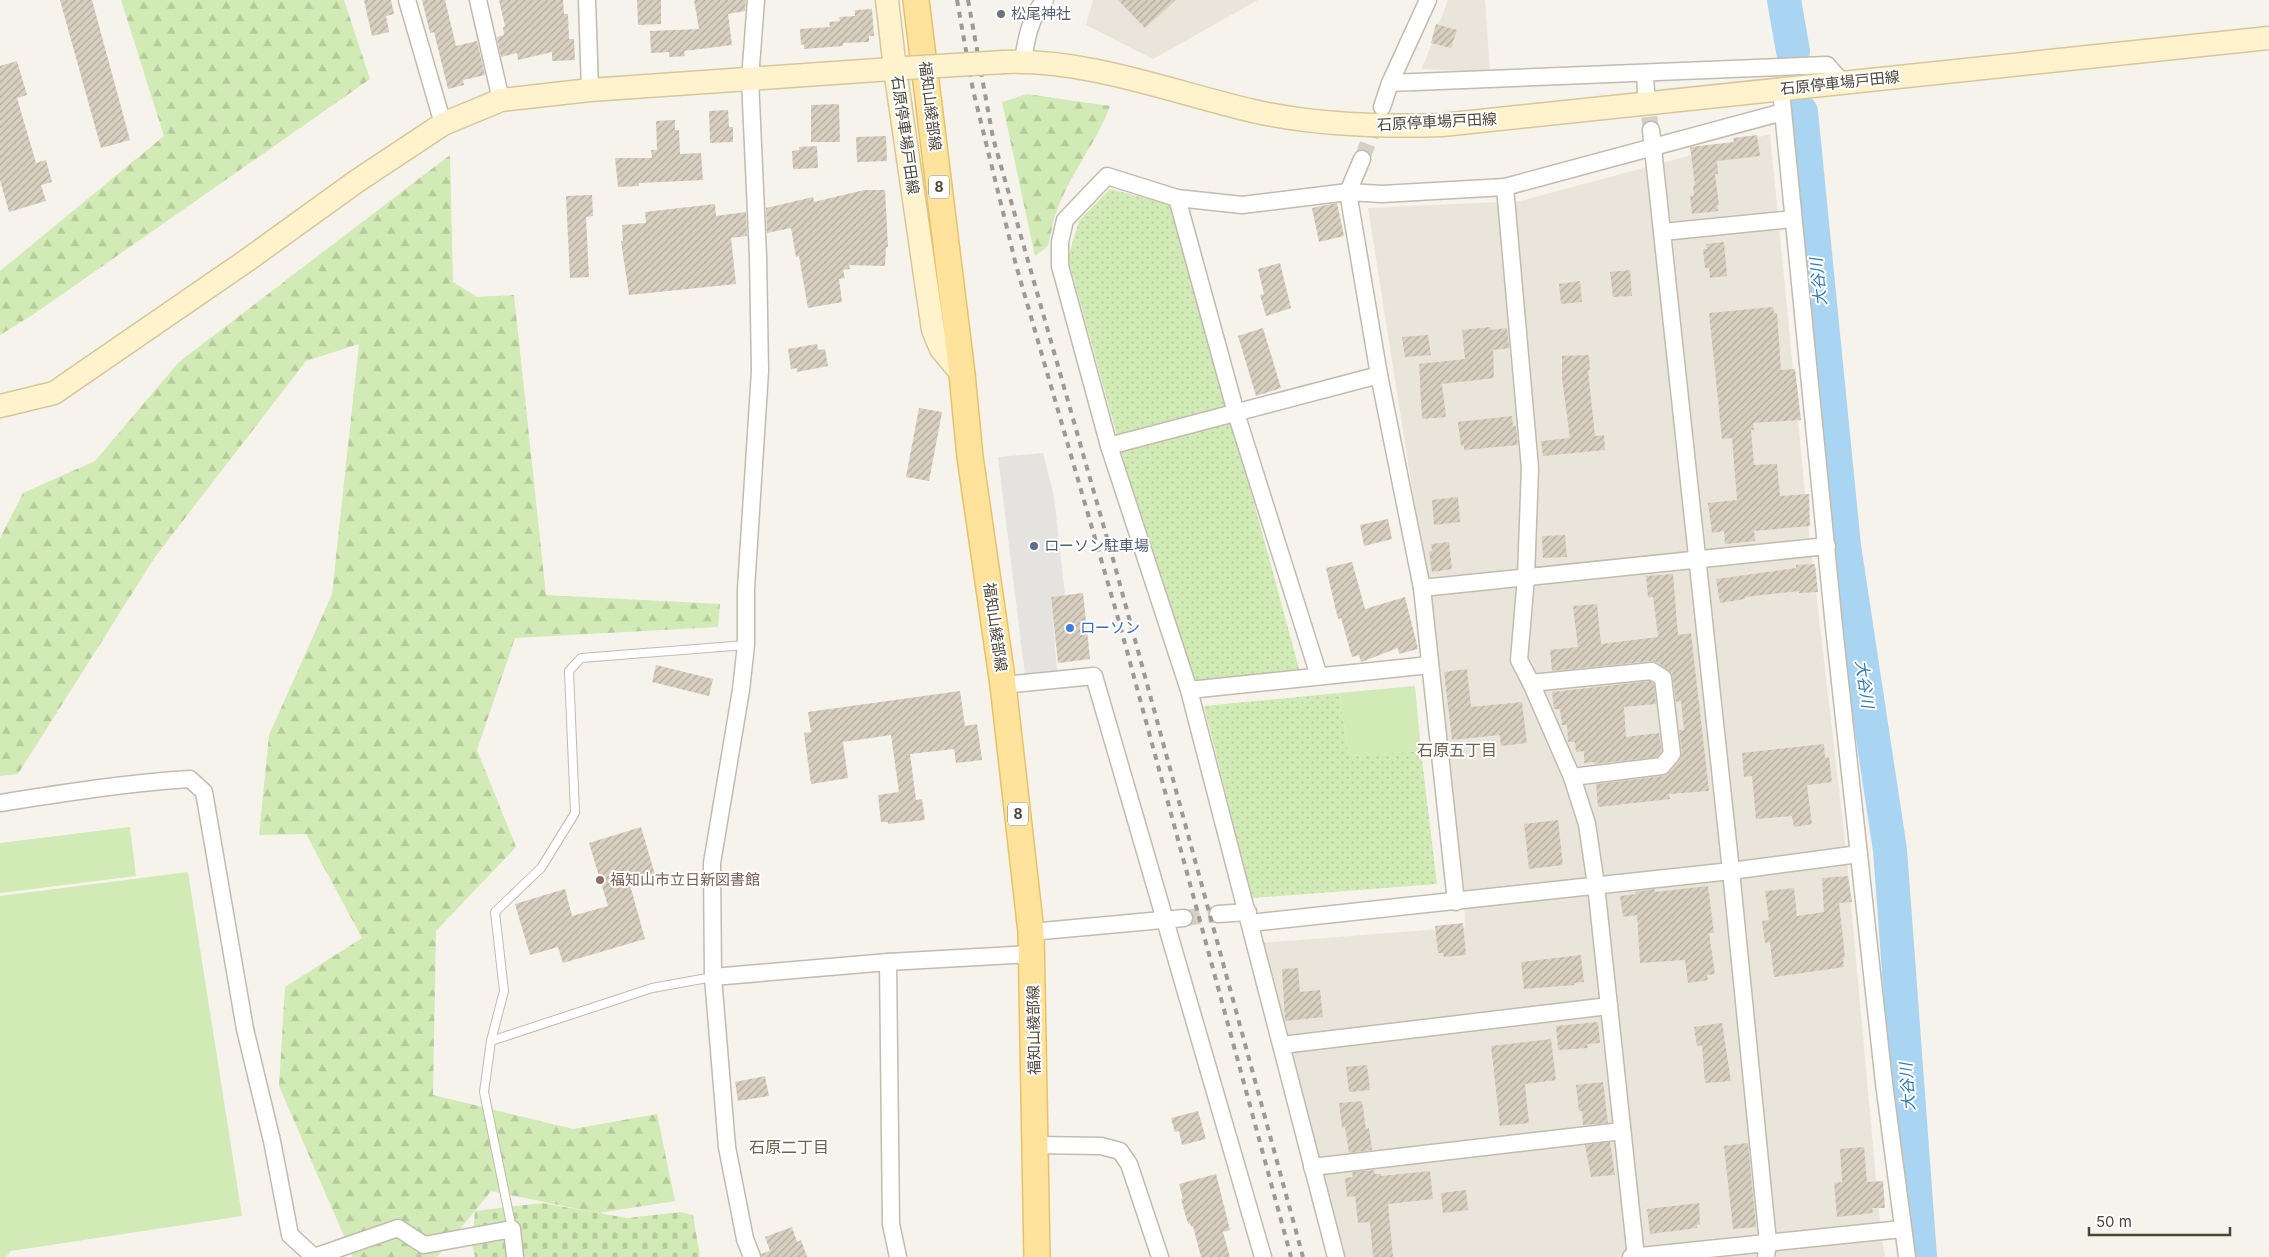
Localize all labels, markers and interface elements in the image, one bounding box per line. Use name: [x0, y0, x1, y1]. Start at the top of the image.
place label: 松尾神社: [1011, 4, 1071, 23]
marker: 松尾神社: [995, 8, 1007, 20]
street label: 福知山綾部線: [916, 60, 945, 152]
street label: 石原停車場戸田線: [1779, 67, 1901, 98]
street label: 石原停車場戸田線: [888, 74, 923, 196]
street label: 石原停車場戸田線: [1377, 109, 1497, 134]
road number: 8: [929, 176, 949, 198]
water label: 大谷川: [1805, 255, 1830, 307]
place label: ローソン駐車場: [1044, 536, 1149, 555]
marker: ローソン駐車場: [1028, 540, 1040, 552]
street label: 福知山綾部線: [980, 581, 1011, 673]
place label: ローソン: [1080, 618, 1140, 637]
marker: ローソン: [1064, 622, 1076, 634]
water label: 大谷川: [1852, 659, 1879, 711]
district label: 石原五丁目: [1417, 740, 1497, 760]
road number: 8: [1008, 802, 1028, 826]
place label: 福知山市立日新図書館: [610, 870, 760, 889]
marker: 福知山市立日新図書館: [594, 874, 606, 886]
street label: 福知山綾部線: [1023, 985, 1044, 1075]
water label: 大谷川: [1895, 1060, 1919, 1112]
district label: 石原二丁目: [749, 1137, 829, 1157]
scale bar: [2089, 1204, 2230, 1236]
text: 50 m: [2096, 1212, 2132, 1231]

